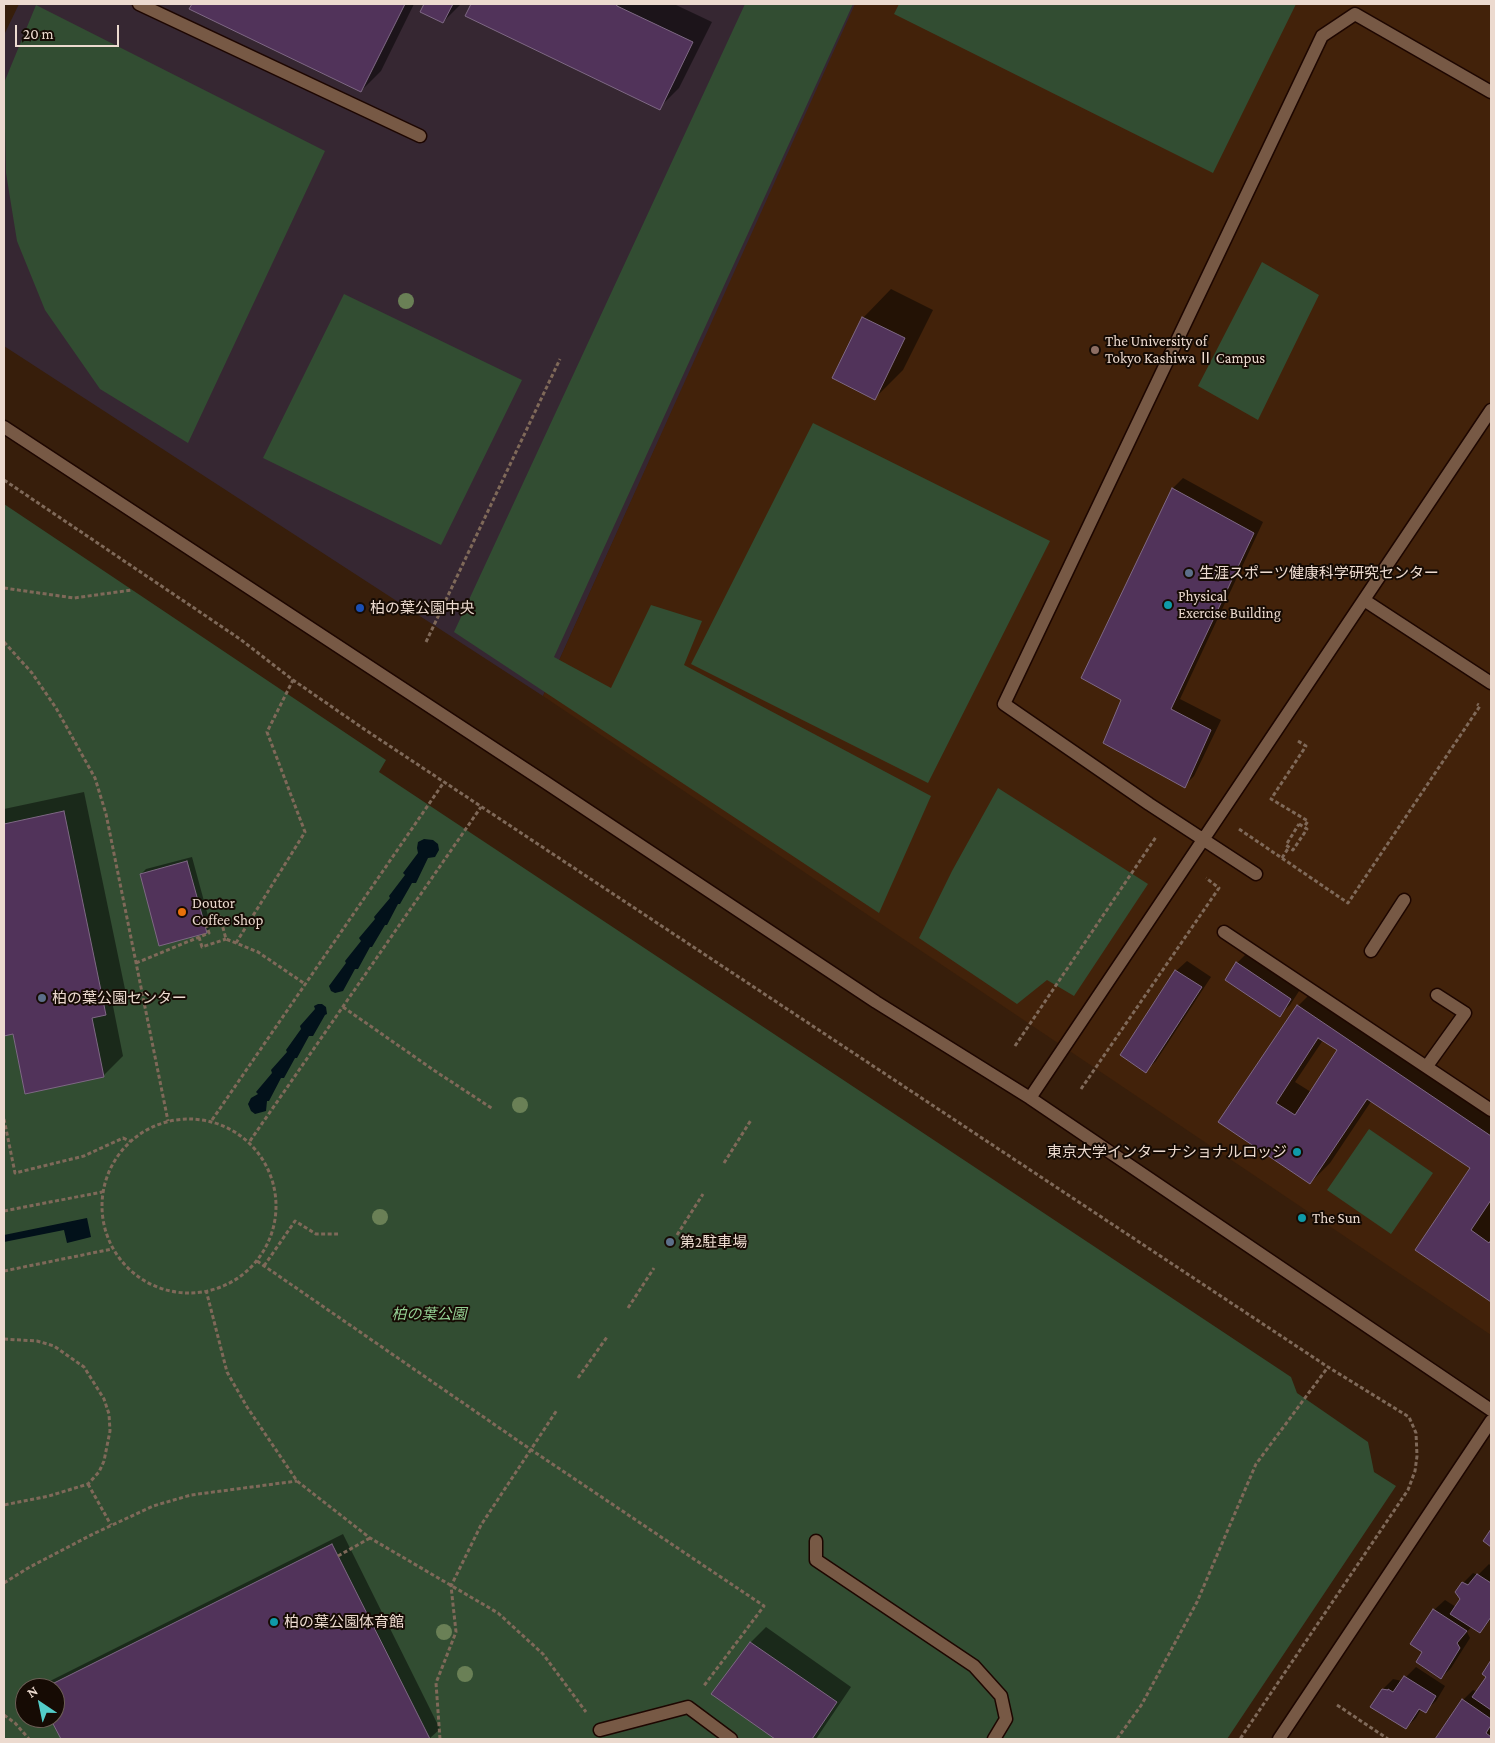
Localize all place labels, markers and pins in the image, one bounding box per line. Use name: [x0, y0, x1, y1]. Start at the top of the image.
place label: The University of Tokyo Kashiwa Ⅱ Campus: [1105, 332, 1265, 367]
marker: The University of Tokyo Kashiwa Ⅱ Campus: [1089, 344, 1101, 356]
place label: 生涯スポーツ健康科学研究センター: [1199, 564, 1439, 582]
marker: 生涯スポーツ健康科学研究センター: [1183, 567, 1195, 579]
place label: Physical Exercise Building: [1178, 587, 1281, 622]
place label: 柏の葉公園中央: [370, 599, 475, 617]
marker: Physical Exercise Building: [1162, 599, 1174, 611]
marker: 柏の葉公園中央: [354, 602, 366, 614]
place label: Doutor Coffee Shop: [192, 894, 263, 929]
marker: Doutor Coffee Shop: [176, 906, 188, 918]
place label: 柏の葉公園センター: [52, 989, 187, 1007]
marker: 柏の葉公園センター: [36, 992, 48, 1004]
place label: 東京大学インターナショナルロッジ: [1047, 1143, 1287, 1161]
marker: 東京大学インターナショナルロッジ: [1291, 1146, 1303, 1158]
place label: The Sun: [1312, 1209, 1361, 1227]
marker: The Sun: [1296, 1212, 1308, 1224]
place label: 第2駐車場: [680, 1233, 747, 1251]
marker: 第2駐車場: [664, 1236, 676, 1248]
place label: 柏の葉公園体育館: [284, 1613, 404, 1631]
marker: 柏の葉公園体育館: [268, 1616, 280, 1628]

